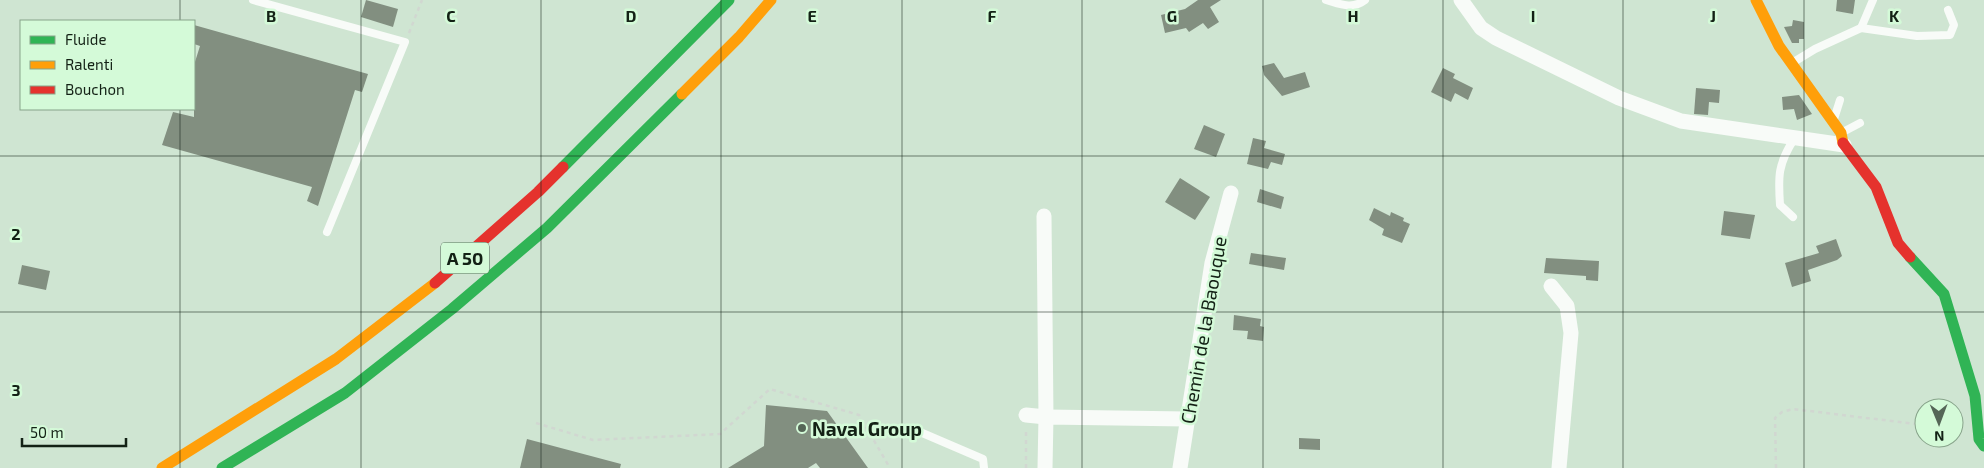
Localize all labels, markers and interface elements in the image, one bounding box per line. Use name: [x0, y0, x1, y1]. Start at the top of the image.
text: B: [266, 6, 276, 25]
text: C: [446, 6, 456, 25]
text: D: [626, 6, 637, 25]
text: E: [807, 6, 817, 25]
text: F: [988, 6, 997, 25]
text: G: [1167, 6, 1177, 25]
text: H: [1347, 6, 1359, 25]
text: I: [1531, 6, 1535, 25]
text: J: [1710, 6, 1716, 25]
text: K: [1889, 6, 1900, 25]
legend: [20, 20, 195, 110]
text: Fluide: [65, 30, 106, 48]
text: Ralenti: [65, 55, 113, 73]
text: Bouchon: [65, 80, 125, 98]
text: 2: [11, 224, 21, 243]
street label: Chemin de la Baouque: [1175, 234, 1231, 426]
road number: A 50: [441, 242, 489, 274]
text: 3: [11, 380, 21, 399]
north arrow: [1914, 398, 1964, 448]
scale bar: [22, 416, 126, 448]
place label: Naval Group: [812, 417, 922, 440]
marker: Naval Group: [796, 422, 808, 434]
text: 50 m: [30, 423, 64, 441]
text: N: [1934, 428, 1944, 445]

